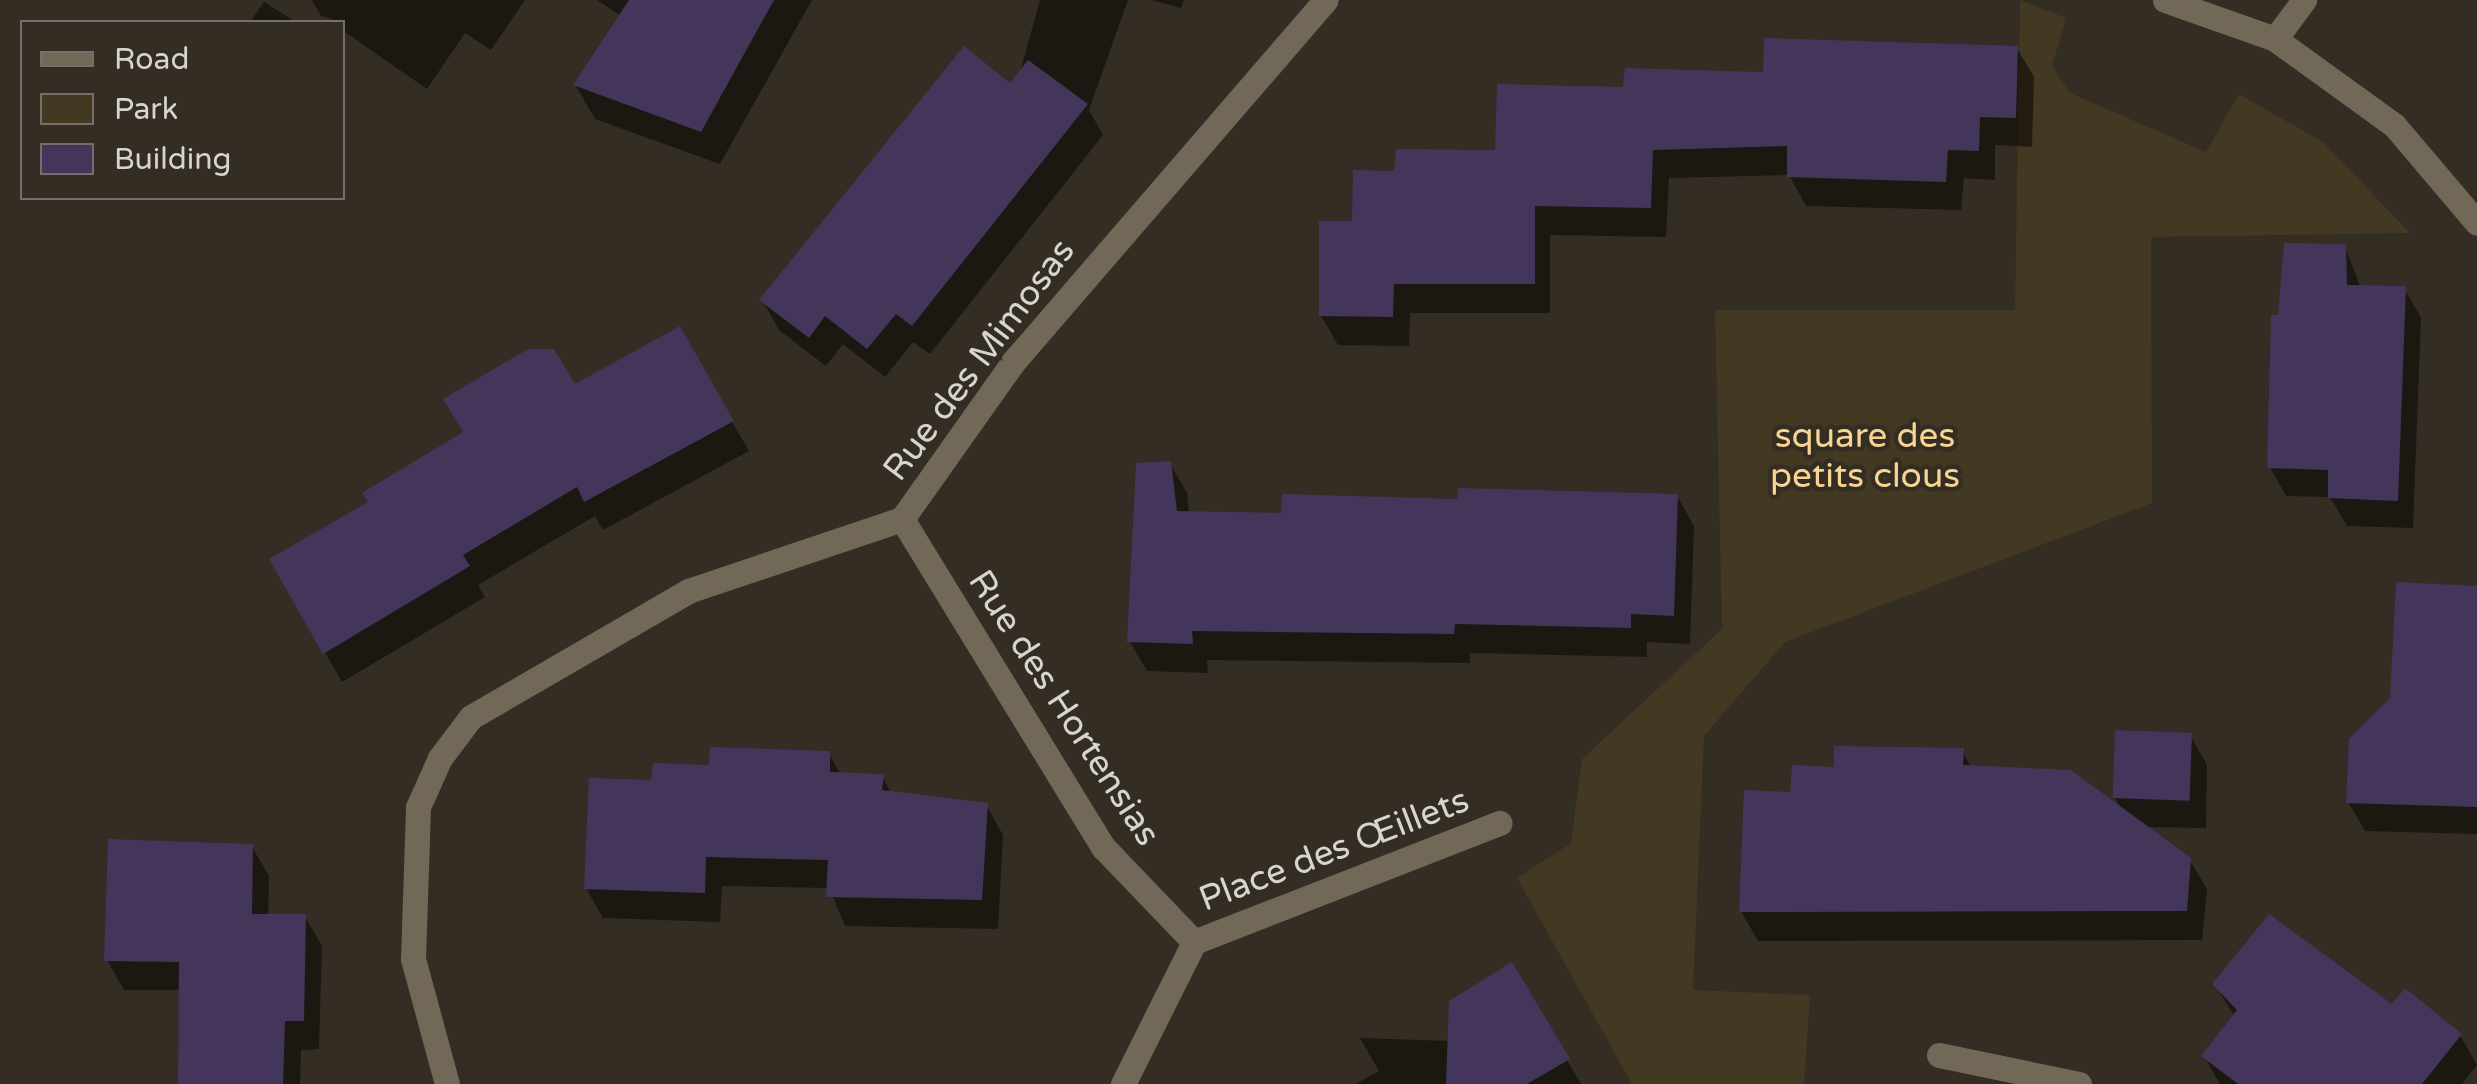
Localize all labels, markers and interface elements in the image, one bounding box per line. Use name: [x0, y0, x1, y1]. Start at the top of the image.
legend: [20, 20, 345, 200]
text: Road: [114, 41, 189, 78]
text: Park: [114, 91, 178, 128]
text: Building: [114, 141, 231, 178]
street label: Rue des Mimosas: [874, 231, 1084, 489]
park label: square des petits clous: [1770, 415, 1960, 497]
street label: Rue des Hortensias: [959, 562, 1169, 854]
street label: Place des Œillets: [1193, 779, 1475, 921]

